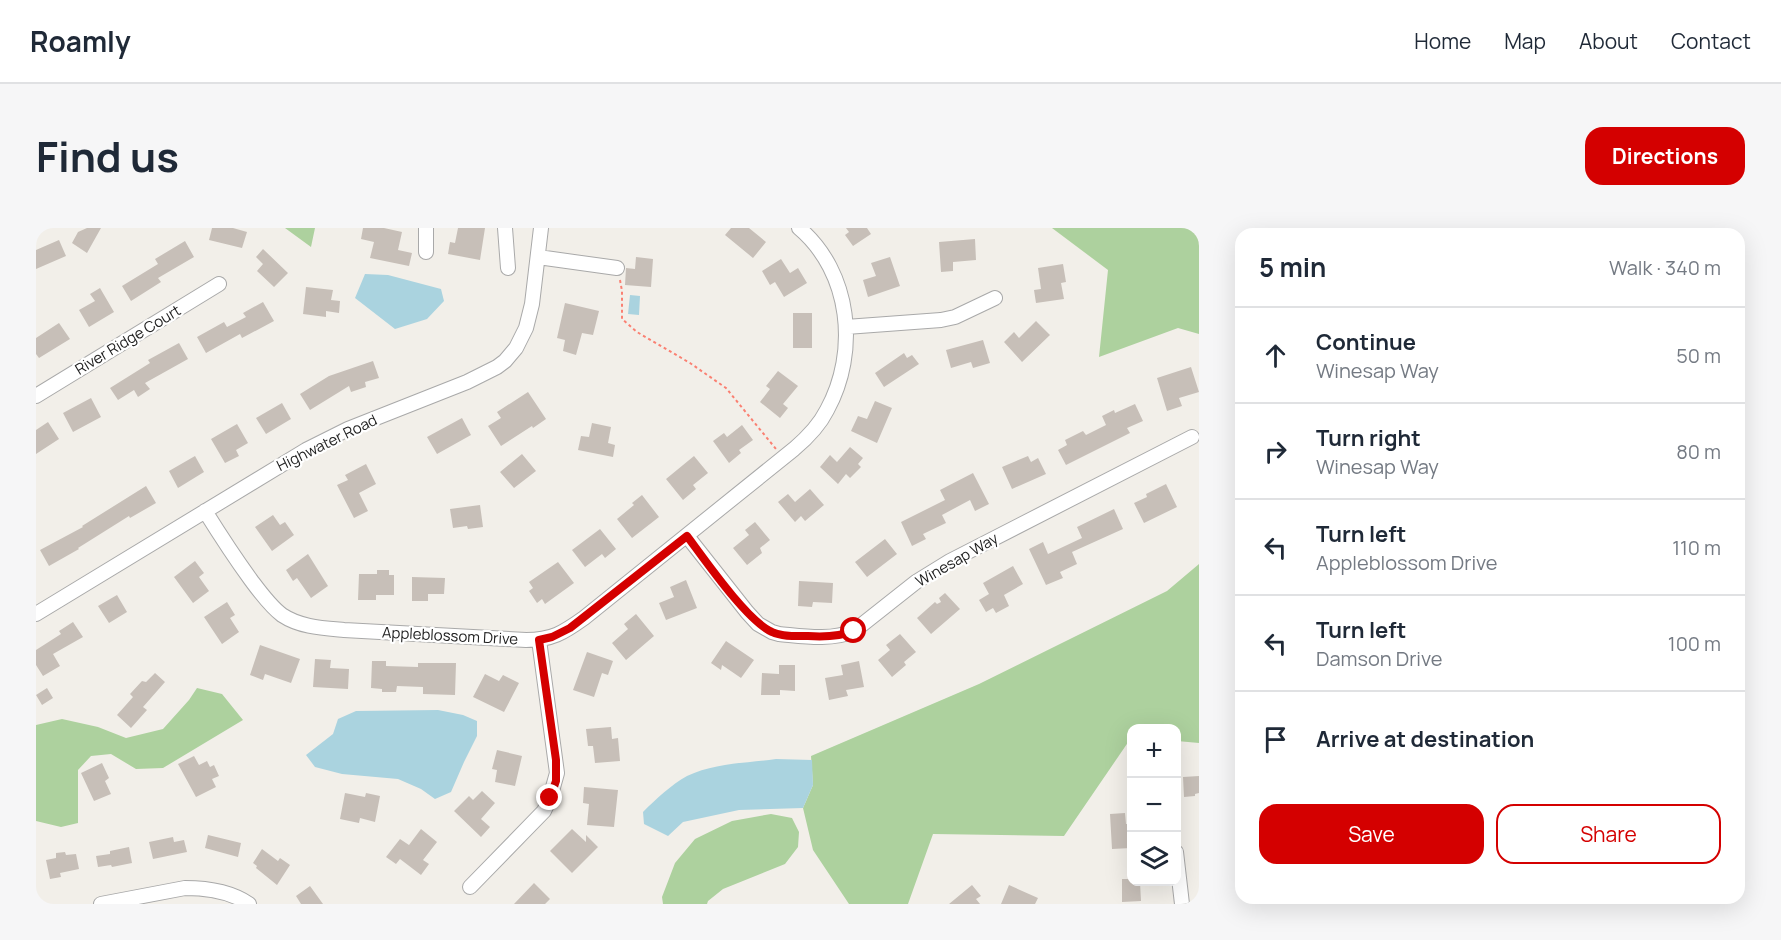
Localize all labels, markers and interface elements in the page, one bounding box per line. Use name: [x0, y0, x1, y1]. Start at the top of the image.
text: Roamly: [30, 22, 131, 60]
text: Home: [1414, 27, 1471, 55]
text: Map: [1504, 27, 1546, 55]
text: About: [1579, 27, 1638, 55]
text: Contact: [1671, 27, 1751, 55]
text: Find us: [36, 127, 179, 185]
button: Directions: [1585, 127, 1745, 185]
text: 5 min: [1259, 249, 1326, 285]
text: Walk · 340 m: [1609, 254, 1721, 281]
street label: River Ridge Court: [71, 300, 185, 379]
text: Continue: [1316, 327, 1416, 357]
icon: ahead: [1259, 339, 1292, 372]
text: 50 m: [1676, 342, 1721, 369]
text: Winesap Way: [1316, 357, 1439, 384]
street label: Highwater Road: [273, 409, 381, 476]
text: Turn right: [1316, 423, 1421, 453]
icon: right: [1259, 435, 1292, 468]
text: 80 m: [1676, 438, 1721, 465]
text: Winesap Way: [1316, 453, 1439, 480]
text: Turn left: [1316, 519, 1406, 549]
street label: Winesap Way: [912, 527, 1002, 592]
icon: left: [1259, 531, 1292, 564]
text: 110 m: [1672, 534, 1721, 561]
text: Appleblossom Drive: [1316, 549, 1498, 576]
text: Turn left: [1316, 615, 1406, 645]
route start: [840, 617, 866, 643]
street label: Appleblossom Drive: [382, 621, 519, 650]
icon: left: [1259, 627, 1292, 660]
text: 100 m: [1668, 630, 1721, 657]
text: Damson Drive: [1316, 645, 1442, 672]
icon: arrive: [1259, 723, 1292, 756]
map controls: [1127, 724, 1181, 886]
button: +: [1127, 724, 1181, 778]
text: Arrive at destination: [1316, 724, 1534, 754]
button: −: [1127, 778, 1181, 832]
route end: [536, 784, 562, 810]
button: Save: [1259, 804, 1484, 864]
button: Share: [1496, 804, 1721, 864]
button: layers: [1127, 832, 1181, 886]

